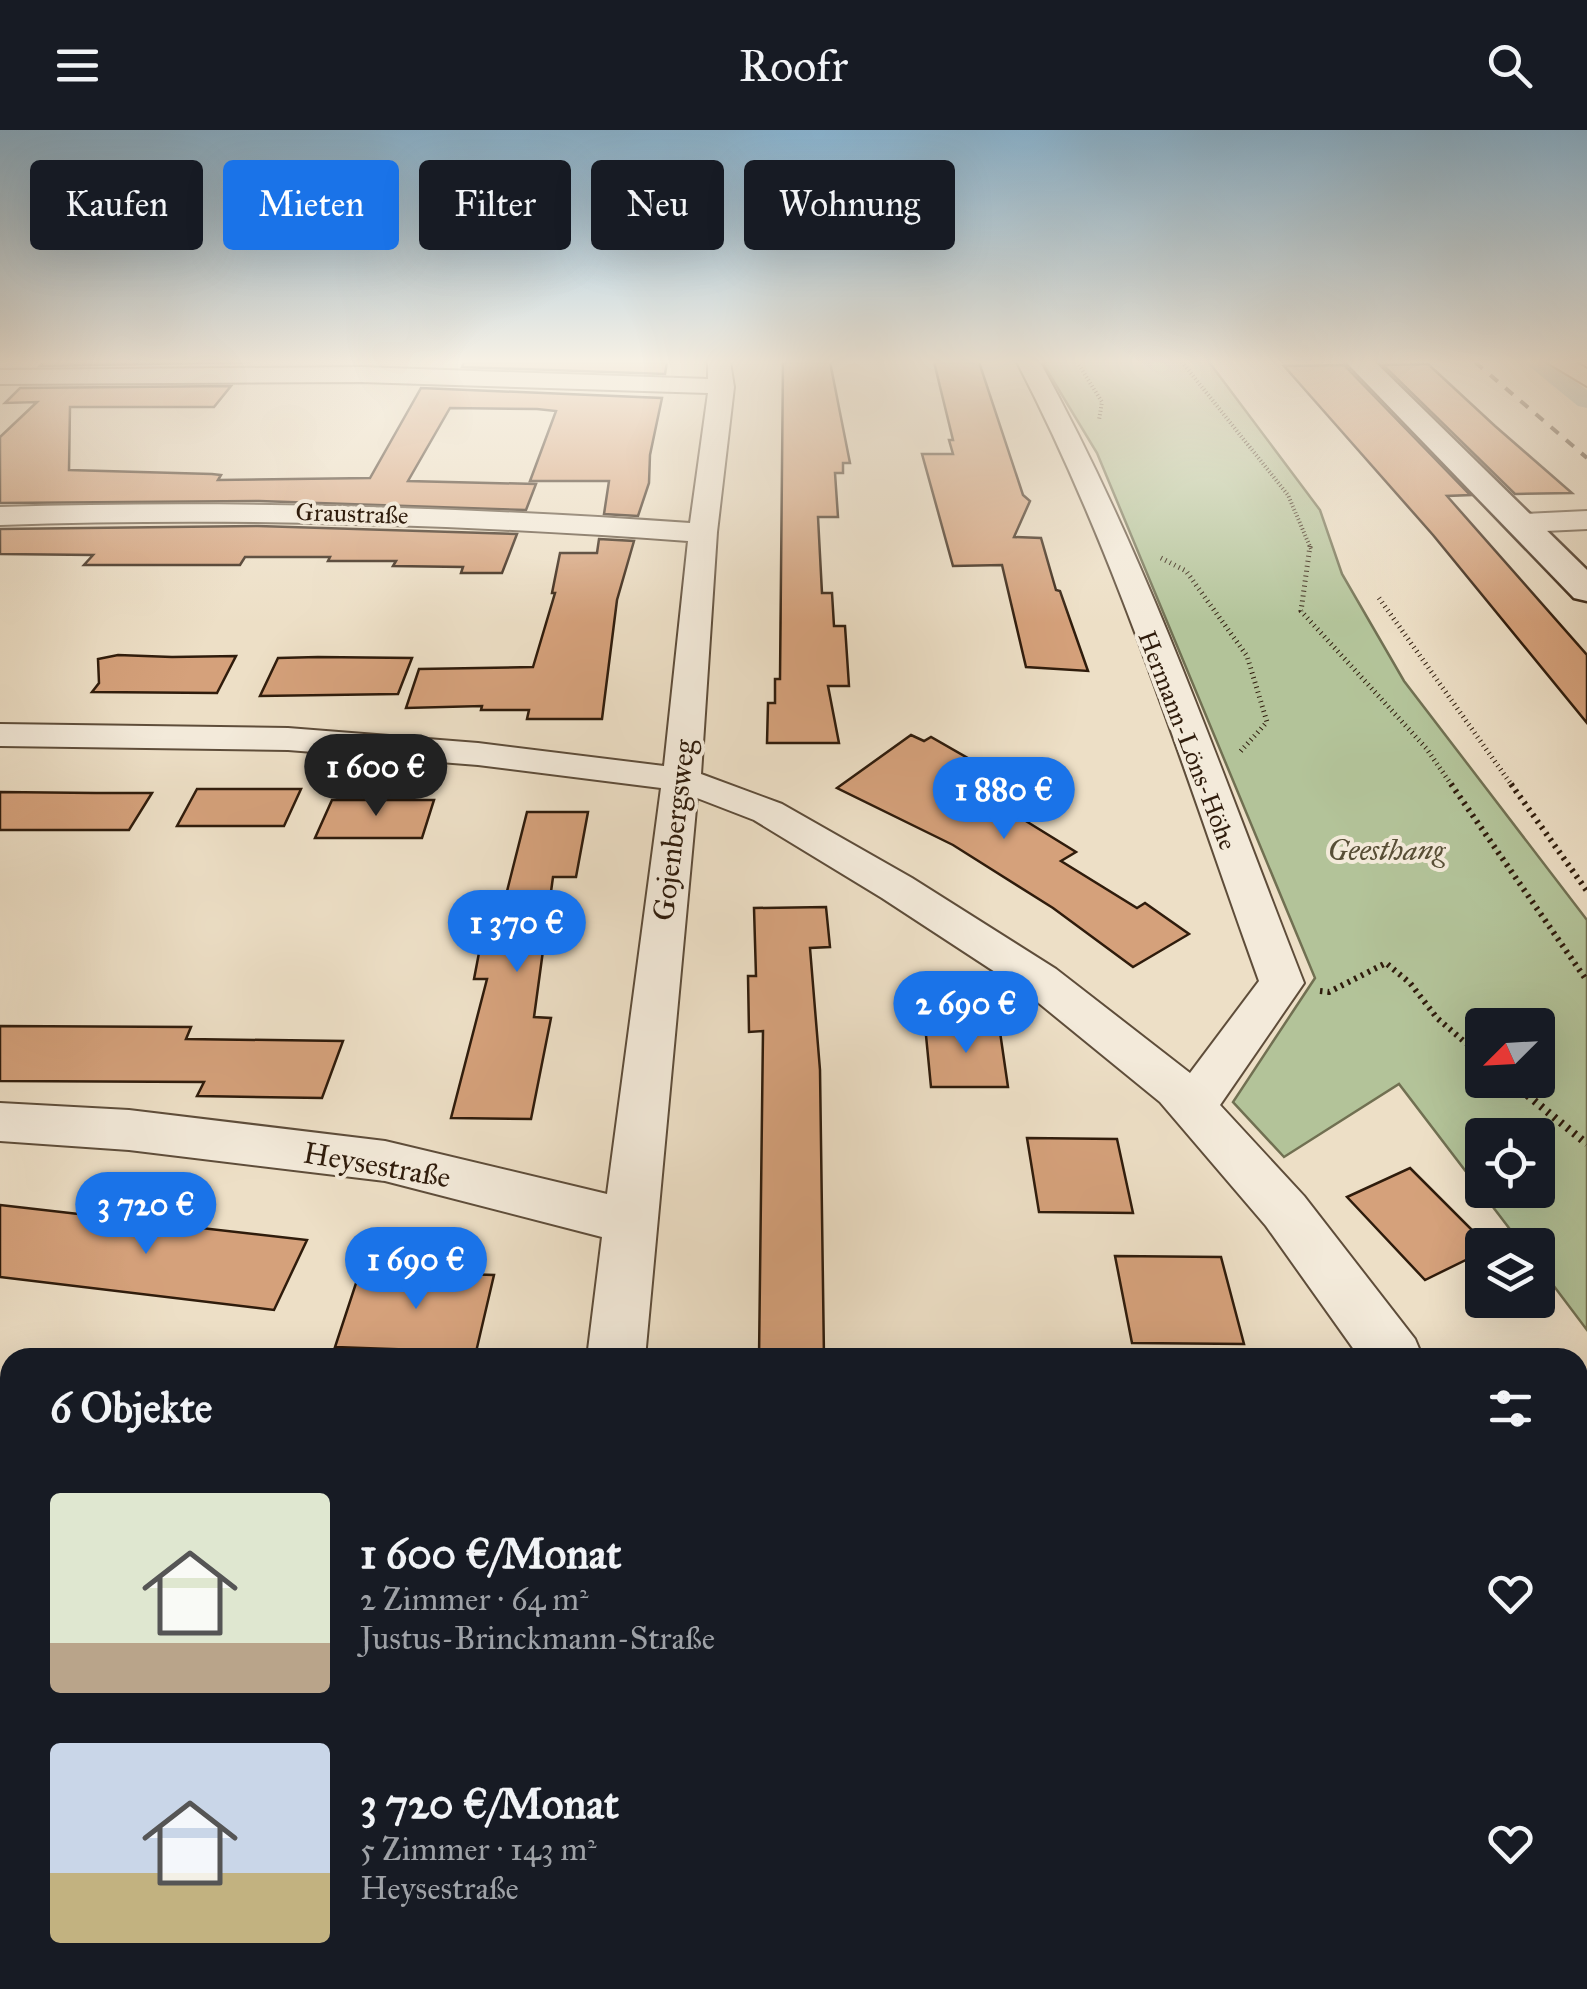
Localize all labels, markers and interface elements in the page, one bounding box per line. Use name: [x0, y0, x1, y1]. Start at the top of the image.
icon: menu: [50, 38, 105, 93]
text: Roofr: [739, 38, 848, 93]
icon: search: [1482, 38, 1537, 93]
chip: Kaufen: [30, 160, 203, 250]
chip: Mieten: [223, 160, 399, 250]
chip: Filter: [419, 160, 571, 250]
chip: Neu: [591, 160, 724, 250]
chip: Wohnung: [744, 160, 955, 250]
street label: Graustraße: [295, 496, 409, 531]
street label: Hermann-Löns-Höhe: [1131, 626, 1244, 854]
pin: 1 600 €: [284, 734, 468, 819]
street label: Gojenbergsweg: [645, 736, 703, 923]
text: 1 600 €: [326, 747, 426, 786]
pin: 1 880 €: [912, 757, 1096, 842]
text: 1 880 €: [955, 770, 1053, 809]
park label: Geesthang: [1328, 832, 1446, 868]
pin: 1 370 €: [425, 890, 609, 975]
text: 1 370 €: [470, 903, 564, 942]
pin: 2 690 €: [874, 971, 1058, 1056]
text: 2 690 €: [915, 984, 1017, 1023]
north arrow: [1465, 1008, 1555, 1098]
map controls: [1465, 1008, 1555, 1318]
button: locate: [1465, 1118, 1555, 1208]
street label: Heysestraße: [301, 1134, 453, 1196]
pin: 3 720 €: [54, 1172, 238, 1257]
text: 3 720 €: [97, 1185, 195, 1224]
pin: 1 690 €: [324, 1227, 508, 1312]
button: layers: [1465, 1228, 1555, 1318]
text: 1 690 €: [367, 1240, 465, 1279]
icon: filters: [1483, 1381, 1538, 1436]
text: 6 Objekte: [50, 1382, 212, 1434]
text: 1 600 €/Monat: [360, 1528, 621, 1580]
icon: home: [130, 1533, 250, 1653]
icon: heart: [1483, 1566, 1538, 1621]
text: 2 Zimmer · 64 m²: [360, 1580, 589, 1619]
text: Justus-Brinckmann-Straße: [360, 1619, 715, 1658]
text: 3 720 €/Monat: [360, 1778, 619, 1830]
icon: home: [130, 1783, 250, 1903]
icon: heart: [1483, 1816, 1538, 1871]
text: 5 Zimmer · 143 m²: [360, 1830, 597, 1869]
text: Heysestraße: [360, 1869, 519, 1908]

